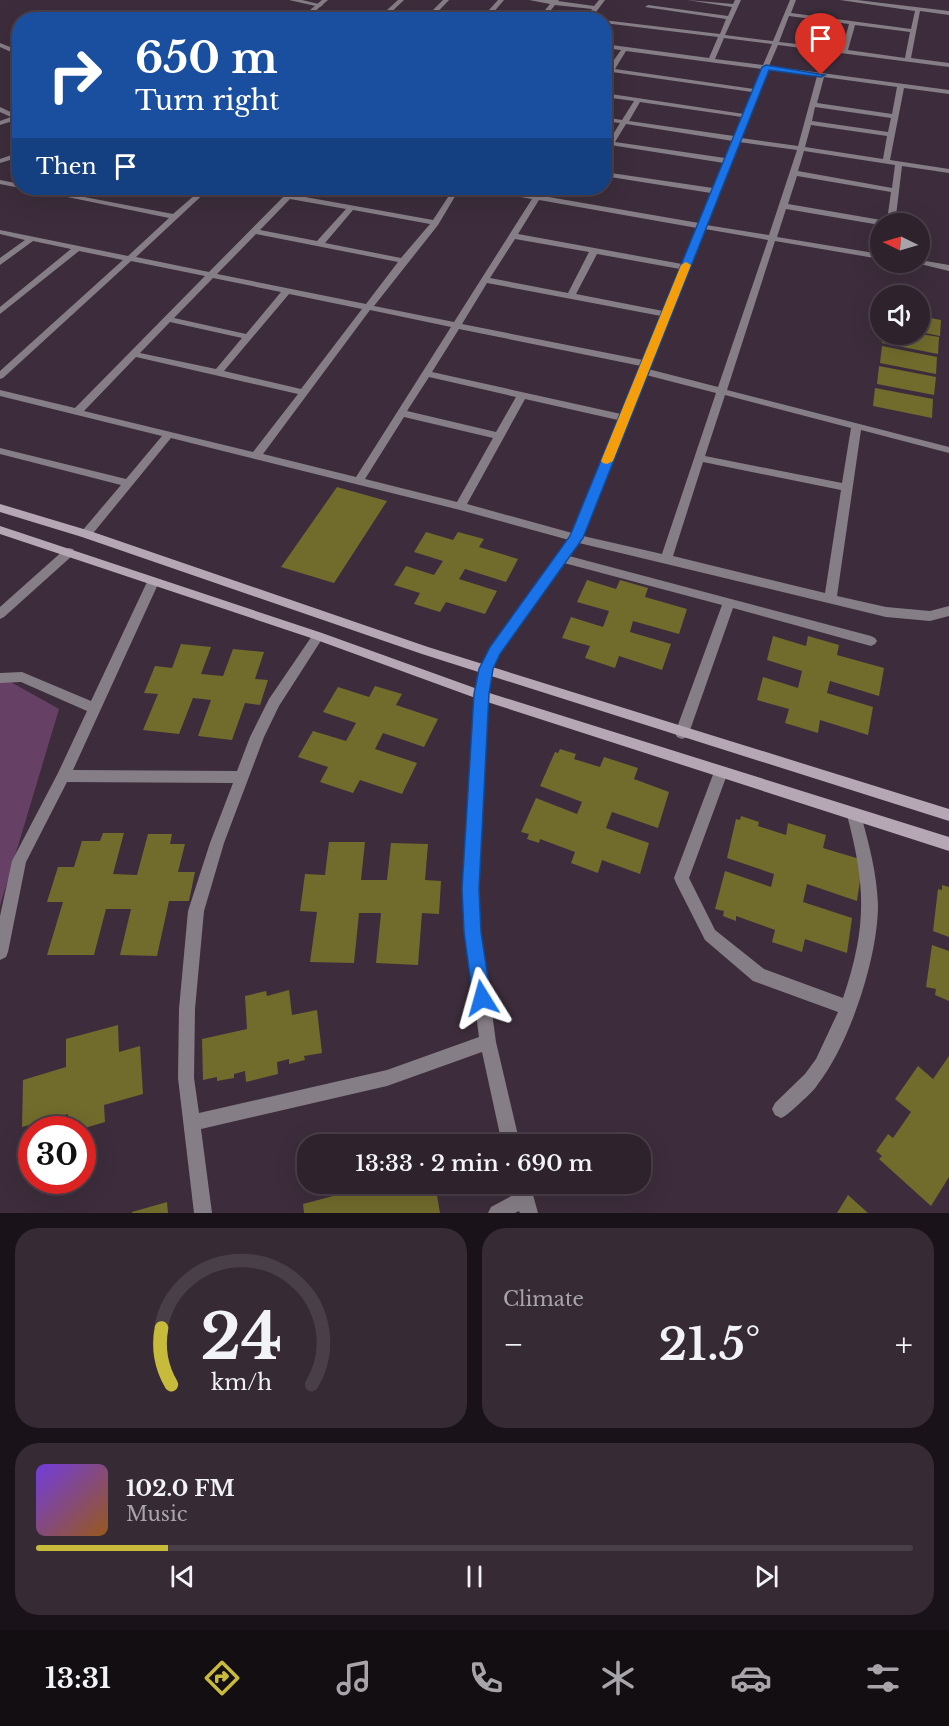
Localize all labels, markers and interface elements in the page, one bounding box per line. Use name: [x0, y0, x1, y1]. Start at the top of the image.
pin: [795, 13, 846, 75]
icon: arrive: [804, 22, 837, 55]
text: 650 m: [135, 32, 278, 84]
icon: right: [36, 36, 114, 114]
text: Turn right: [135, 84, 279, 117]
icon: arrive: [109, 150, 142, 183]
text: Then: [36, 153, 97, 180]
north arrow: [870, 213, 930, 273]
map controls: [870, 213, 930, 345]
button: sound: [870, 285, 930, 345]
position arrow: [450, 966, 514, 1030]
speed limit sign: 30: [18, 1116, 96, 1194]
text: 13:33 · 2 min · 690 m: [355, 1150, 593, 1177]
text: Climate: [503, 1287, 584, 1311]
text: 24: [200, 1298, 282, 1376]
text: 21.5°: [658, 1316, 760, 1372]
text: −: [503, 1324, 524, 1365]
text: +: [895, 1324, 913, 1365]
text: km/h: [211, 1369, 272, 1396]
text: 102.0 FM: [126, 1475, 235, 1502]
text: Music: [126, 1502, 187, 1526]
icon: previous: [166, 1560, 199, 1593]
icon: pause: [458, 1560, 491, 1593]
icon: next: [750, 1560, 783, 1593]
icon: directions: [201, 1657, 243, 1699]
icon: music: [333, 1657, 375, 1699]
icon: phone: [465, 1657, 507, 1699]
icon: climate: [597, 1657, 639, 1699]
icon: car: [730, 1657, 772, 1699]
icon: filters: [862, 1657, 904, 1699]
text: 13:31: [45, 1662, 111, 1695]

